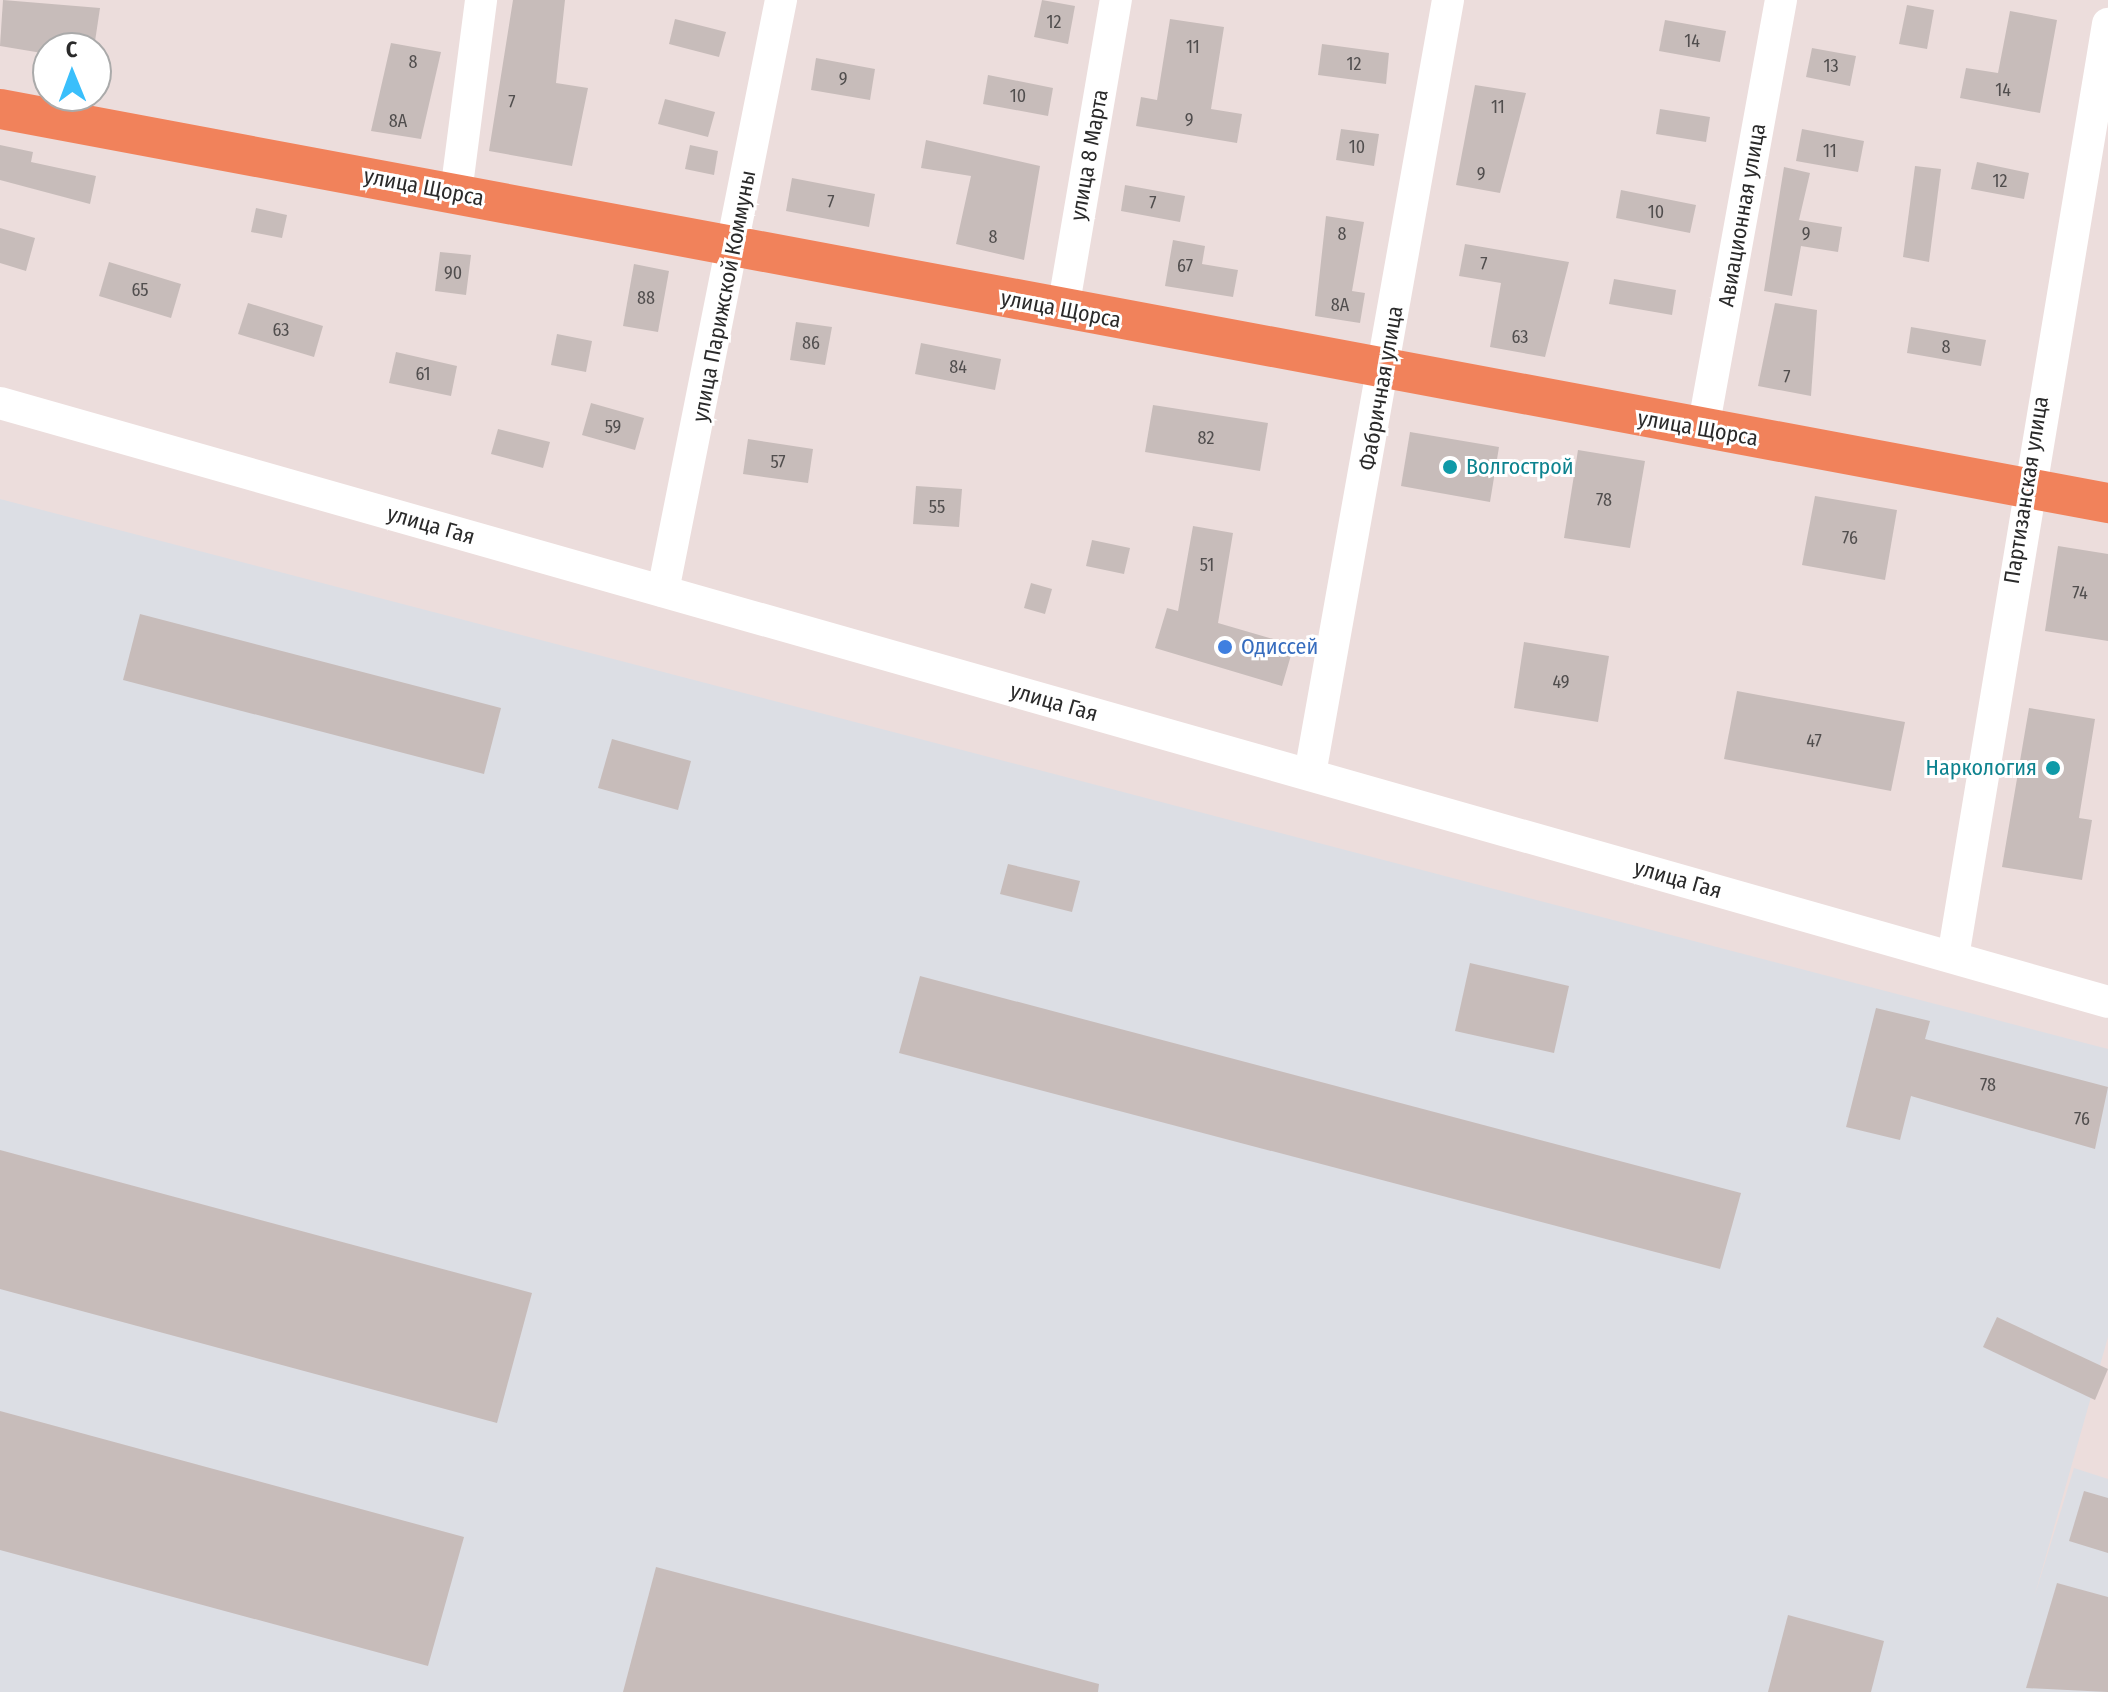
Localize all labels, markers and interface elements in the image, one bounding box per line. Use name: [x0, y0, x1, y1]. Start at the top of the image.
house number: 12: [1047, 11, 1061, 33]
house number: 14: [1684, 30, 1700, 52]
north arrow: [32, 32, 112, 112]
text: С: [66, 36, 78, 63]
house number: 11: [1186, 36, 1200, 58]
house number: 8: [409, 51, 417, 73]
house number: 12: [1347, 53, 1361, 75]
house number: 13: [1823, 55, 1839, 77]
house number: 9: [839, 68, 847, 90]
house number: 14: [1995, 79, 2011, 101]
house number: 10: [1010, 85, 1026, 107]
street label: улица 8 Марта: [1064, 87, 1114, 223]
house number: 7: [508, 91, 516, 113]
house number: 11: [1491, 96, 1505, 118]
house number: 9: [1185, 109, 1193, 131]
house number: 8А: [389, 110, 407, 132]
street label: Авиационная улица: [1713, 121, 1771, 309]
house number: 10: [1349, 136, 1365, 158]
house number: 11: [1823, 140, 1837, 162]
street label: улица Щорса: [362, 162, 486, 212]
house number: 9: [1477, 163, 1485, 185]
street label: улица Парижской Коммуны: [687, 168, 761, 424]
house number: 12: [1993, 170, 2007, 192]
house number: 7: [827, 191, 835, 213]
house number: 7: [1149, 192, 1157, 214]
house number: 10: [1648, 201, 1664, 223]
house number: 8: [1338, 223, 1346, 245]
house number: 9: [1802, 223, 1810, 245]
house number: 8: [989, 226, 997, 248]
house number: 7: [1480, 253, 1488, 275]
house number: 67: [1177, 255, 1193, 277]
house number: 90: [444, 262, 462, 284]
house number: 65: [131, 279, 149, 301]
street label: улица Щорса: [999, 284, 1123, 334]
house number: 88: [637, 287, 655, 309]
house number: 8А: [1331, 294, 1349, 316]
street label: Фабричная улица: [1354, 304, 1408, 472]
house number: 63: [273, 319, 289, 341]
house number: 63: [1512, 326, 1528, 348]
house number: 86: [802, 332, 820, 354]
house number: 8: [1942, 336, 1950, 358]
house number: 84: [949, 356, 967, 378]
house number: 61: [415, 363, 431, 385]
house number: 7: [1783, 366, 1791, 388]
street label: Партизанская улица: [1998, 394, 2054, 586]
street label: улица Щорса: [1636, 404, 1760, 452]
house number: 59: [605, 416, 621, 438]
house number: 82: [1198, 427, 1214, 449]
house number: 57: [770, 451, 786, 473]
place label: Волгострой: [1466, 454, 1574, 480]
marker: Волгострой: [1441, 458, 1459, 476]
house number: 78: [1596, 489, 1612, 511]
house number: 55: [929, 496, 945, 518]
street label: улица Гая: [384, 500, 478, 550]
house number: 76: [1842, 527, 1858, 549]
house number: 51: [1200, 554, 1214, 576]
house number: 74: [2072, 582, 2088, 604]
place label: Одиссей: [1241, 634, 1318, 660]
marker: Одиссей: [1216, 638, 1234, 656]
house number: 49: [1552, 671, 1570, 693]
street label: улица Гая: [1007, 677, 1101, 727]
house number: 47: [1806, 730, 1822, 752]
place label: Наркология: [1926, 755, 2037, 781]
marker: Наркология: [2044, 759, 2062, 777]
street label: улица Гая: [1631, 854, 1725, 904]
house number: 78: [1980, 1074, 1996, 1096]
house number: 76: [2074, 1108, 2090, 1130]

